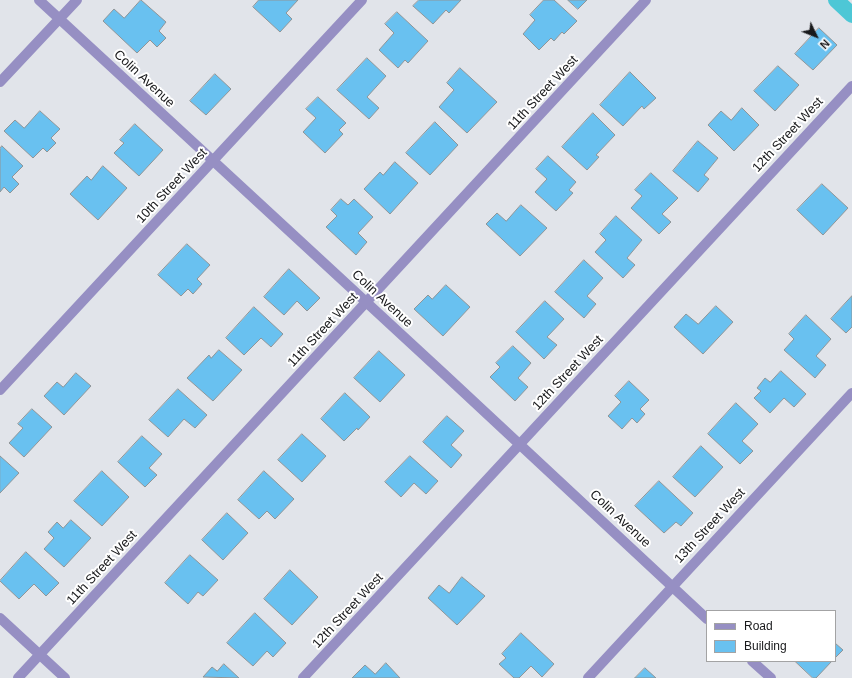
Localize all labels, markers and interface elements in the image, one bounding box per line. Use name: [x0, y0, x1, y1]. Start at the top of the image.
north arrow: [796, 16, 836, 56]
text: N: [818, 37, 832, 51]
street label: Colin Avenue: [110, 47, 178, 111]
street label: 11th Street West: [505, 53, 581, 133]
street label: 12th Street West: [749, 94, 827, 176]
street label: 10th Street West: [133, 145, 211, 227]
street label: Colin Avenue: [348, 267, 416, 331]
street label: 11th Street West: [285, 290, 361, 370]
street label: 12th Street West: [529, 332, 607, 414]
street label: 13th Street West: [671, 485, 749, 567]
street label: Colin Avenue: [586, 487, 654, 551]
street label: 11th Street West: [64, 528, 140, 608]
street label: 12th Street West: [309, 570, 387, 652]
legend: [706, 610, 836, 662]
text: Road: [744, 619, 773, 633]
text: Building: [744, 639, 787, 653]

